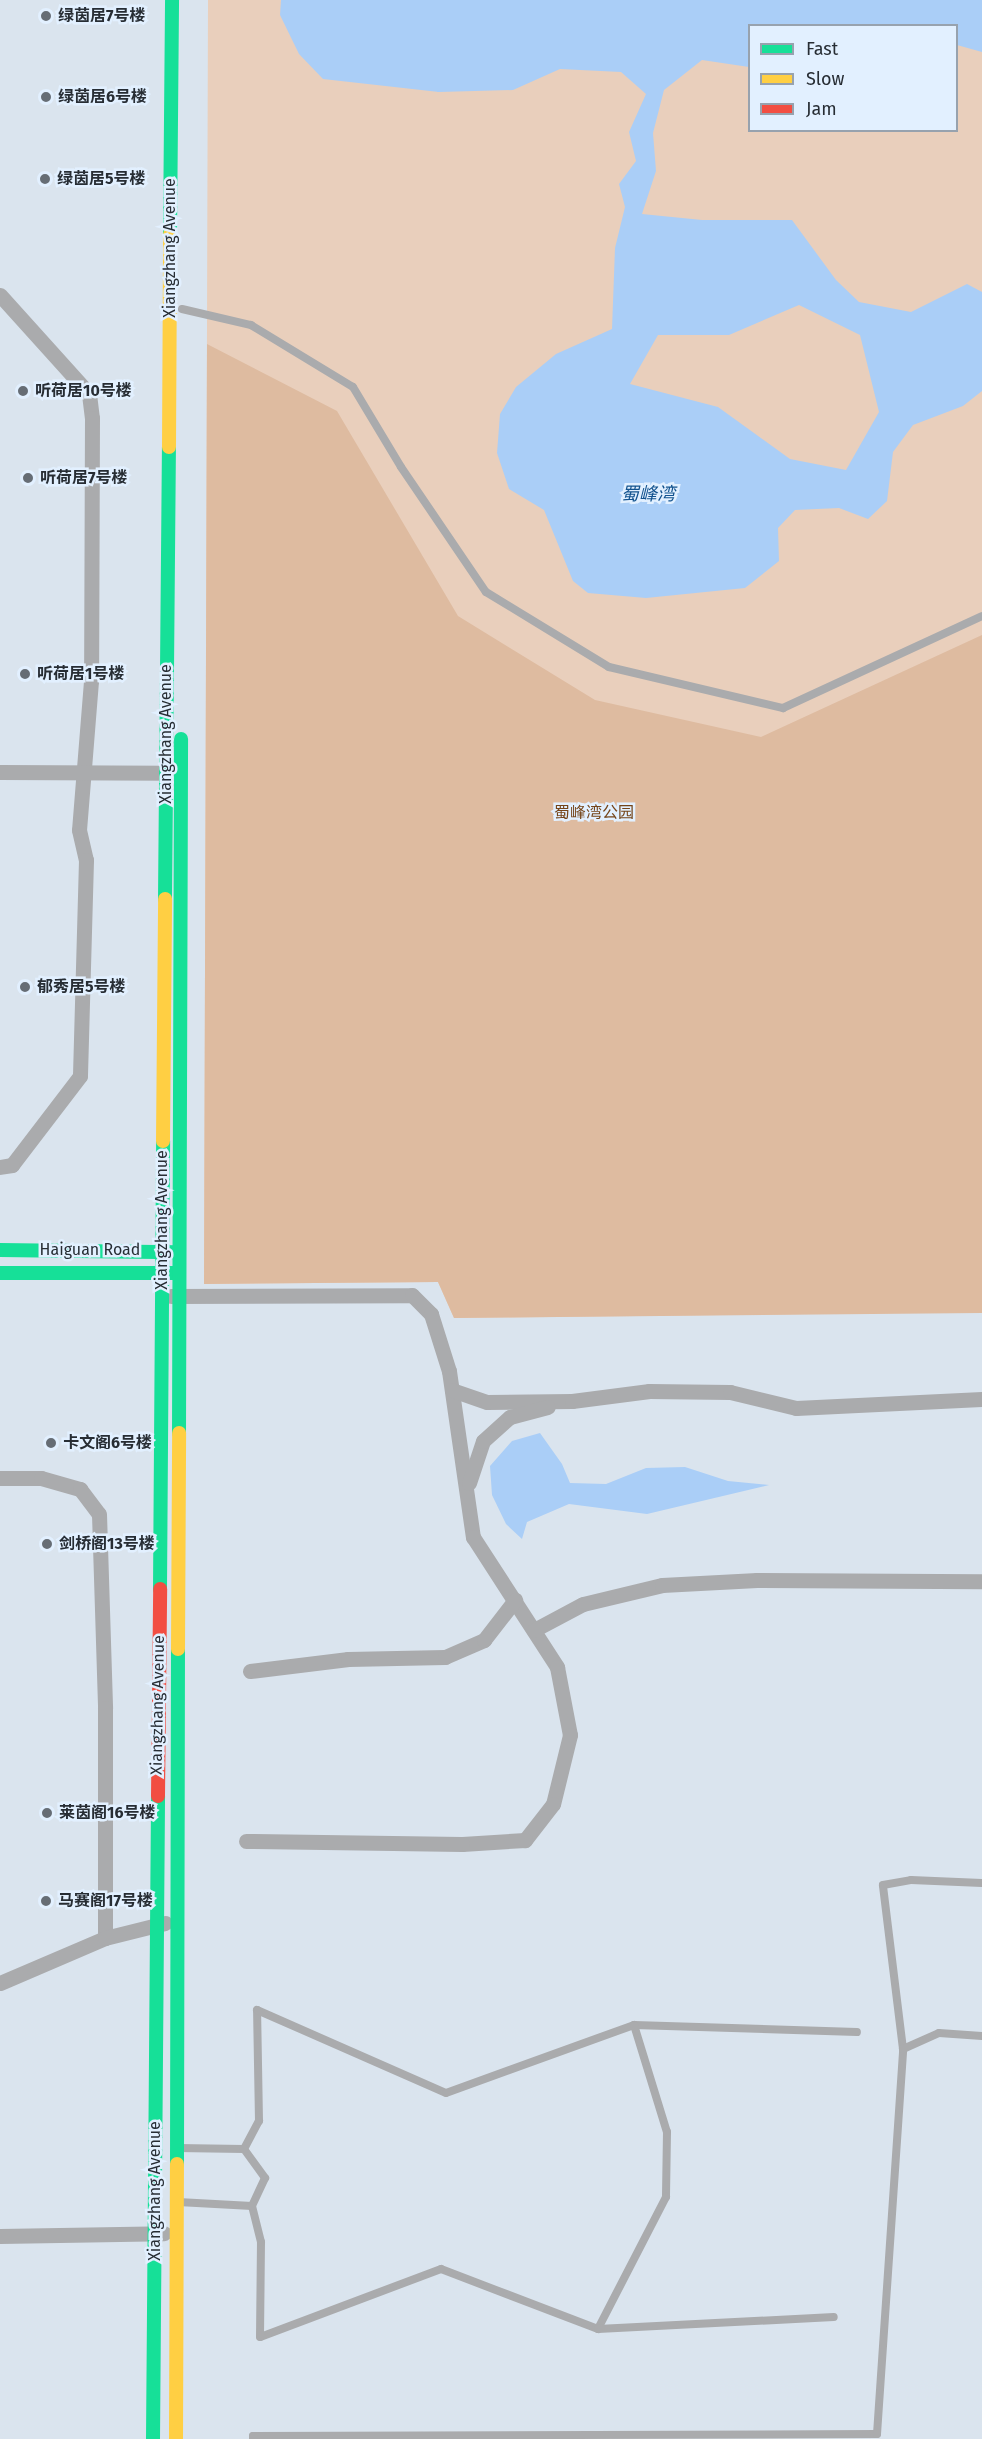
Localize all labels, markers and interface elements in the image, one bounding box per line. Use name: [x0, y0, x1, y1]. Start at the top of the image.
place label: 绿茵居7号楼: [58, 6, 145, 26]
marker: 绿茵居7号楼: [39, 9, 53, 23]
legend: [748, 24, 958, 132]
text: Fast: [806, 38, 838, 60]
text: Slow: [806, 68, 844, 90]
place label: 绿茵居6号楼: [58, 87, 147, 107]
marker: 绿茵居6号楼: [39, 90, 53, 104]
text: Jam: [806, 98, 837, 120]
place label: 绿茵居5号楼: [57, 169, 146, 189]
marker: 绿茵居5号楼: [38, 172, 52, 186]
street label: Xiangzhang Avenue: [160, 178, 180, 318]
place label: 听荷居10号楼: [35, 381, 132, 401]
marker: 听荷居10号楼: [16, 384, 30, 398]
place label: 听荷居7号楼: [40, 468, 127, 488]
marker: 听荷居7号楼: [21, 471, 35, 485]
water label: 蜀峰湾: [621, 483, 675, 505]
place label: 听荷居1号楼: [37, 664, 124, 684]
street label: Xiangzhang Avenue: [156, 664, 176, 804]
marker: 听荷居1号楼: [18, 667, 32, 681]
park label: 蜀峰湾公园: [554, 803, 634, 823]
place label: 郁秀居5号楼: [37, 977, 126, 997]
marker: 郁秀居5号楼: [18, 980, 32, 994]
street label: Xiangzhang Avenue: [152, 1150, 172, 1290]
street label: Haiguan Road: [40, 1240, 140, 1260]
place label: 卡文阁6号楼: [63, 1433, 152, 1453]
marker: 卡文阁6号楼: [44, 1436, 58, 1450]
place label: 剑桥阁13号楼: [59, 1534, 155, 1554]
marker: 剑桥阁13号楼: [40, 1537, 54, 1551]
street label: Xiangzhang Avenue: [147, 1635, 169, 1775]
place label: 莱茵阁16号楼: [59, 1803, 155, 1823]
marker: 莱茵阁16号楼: [40, 1806, 54, 1820]
place label: 马赛阁17号楼: [58, 1891, 153, 1911]
marker: 马赛阁17号楼: [39, 1894, 53, 1908]
street label: Xiangzhang Avenue: [145, 2121, 165, 2261]

